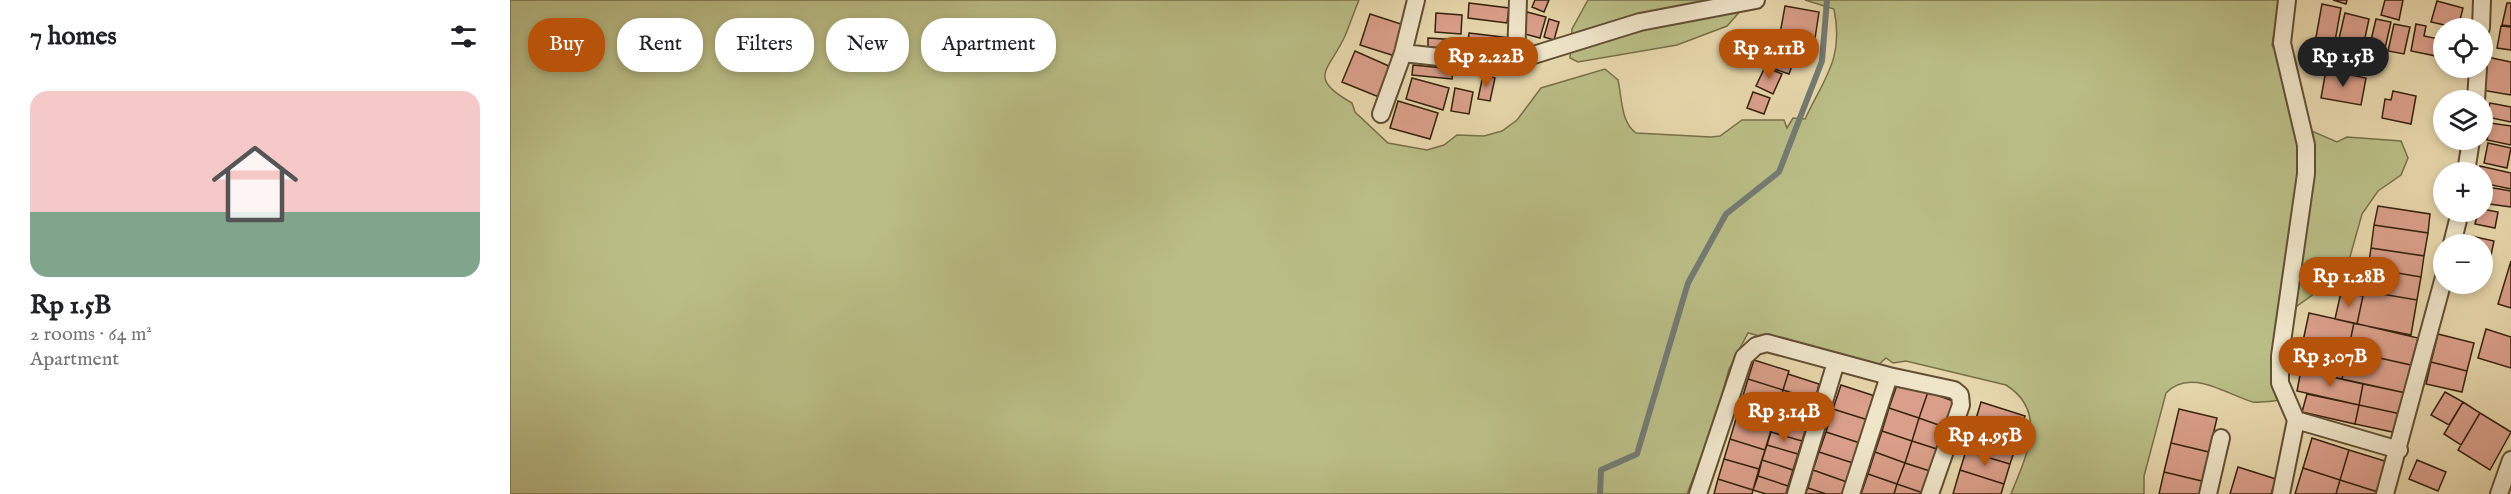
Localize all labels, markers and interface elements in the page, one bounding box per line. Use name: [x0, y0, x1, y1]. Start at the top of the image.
chip: Buy: [528, 18, 605, 72]
chip: Rent: [617, 18, 703, 72]
chip: Filters: [715, 18, 814, 72]
chip: New: [826, 18, 909, 72]
chip: Apartment: [921, 18, 1056, 72]
map controls: [2433, 18, 2493, 294]
button: locate: [2433, 18, 2493, 78]
text: 7 homes: [30, 20, 117, 53]
icon: filters: [447, 20, 480, 53]
pin: Rp 2.11B: [1707, 29, 1831, 80]
text: Rp 2.11B: [1733, 36, 1805, 61]
pin: Rp 2.22B: [1424, 37, 1548, 88]
pin: Rp 1.5B: [2288, 37, 2398, 88]
text: Rp 2.22B: [1448, 44, 1524, 69]
text: Rp 1.5B: [2312, 44, 2374, 69]
button: layers: [2433, 90, 2493, 150]
icon: home: [201, 130, 309, 238]
button: +: [2433, 162, 2493, 222]
button: −: [2433, 234, 2493, 294]
pin: Rp 1.28B: [2287, 257, 2411, 308]
text: Rp 1.28B: [2313, 264, 2385, 289]
text: Rp 1.5B: [30, 289, 111, 322]
text: 2 rooms · 64 m²: [30, 322, 152, 347]
pin: Rp 3.07B: [2268, 337, 2392, 388]
text: Rp 3.07B: [2293, 344, 2367, 369]
text: Apartment: [30, 347, 119, 372]
pin: Rp 3.14B: [1722, 392, 1846, 443]
text: Rp 3.14B: [1748, 399, 1820, 424]
pin: Rp 4.95B: [1923, 416, 2047, 467]
text: Rp 4.95B: [1948, 423, 2022, 448]

